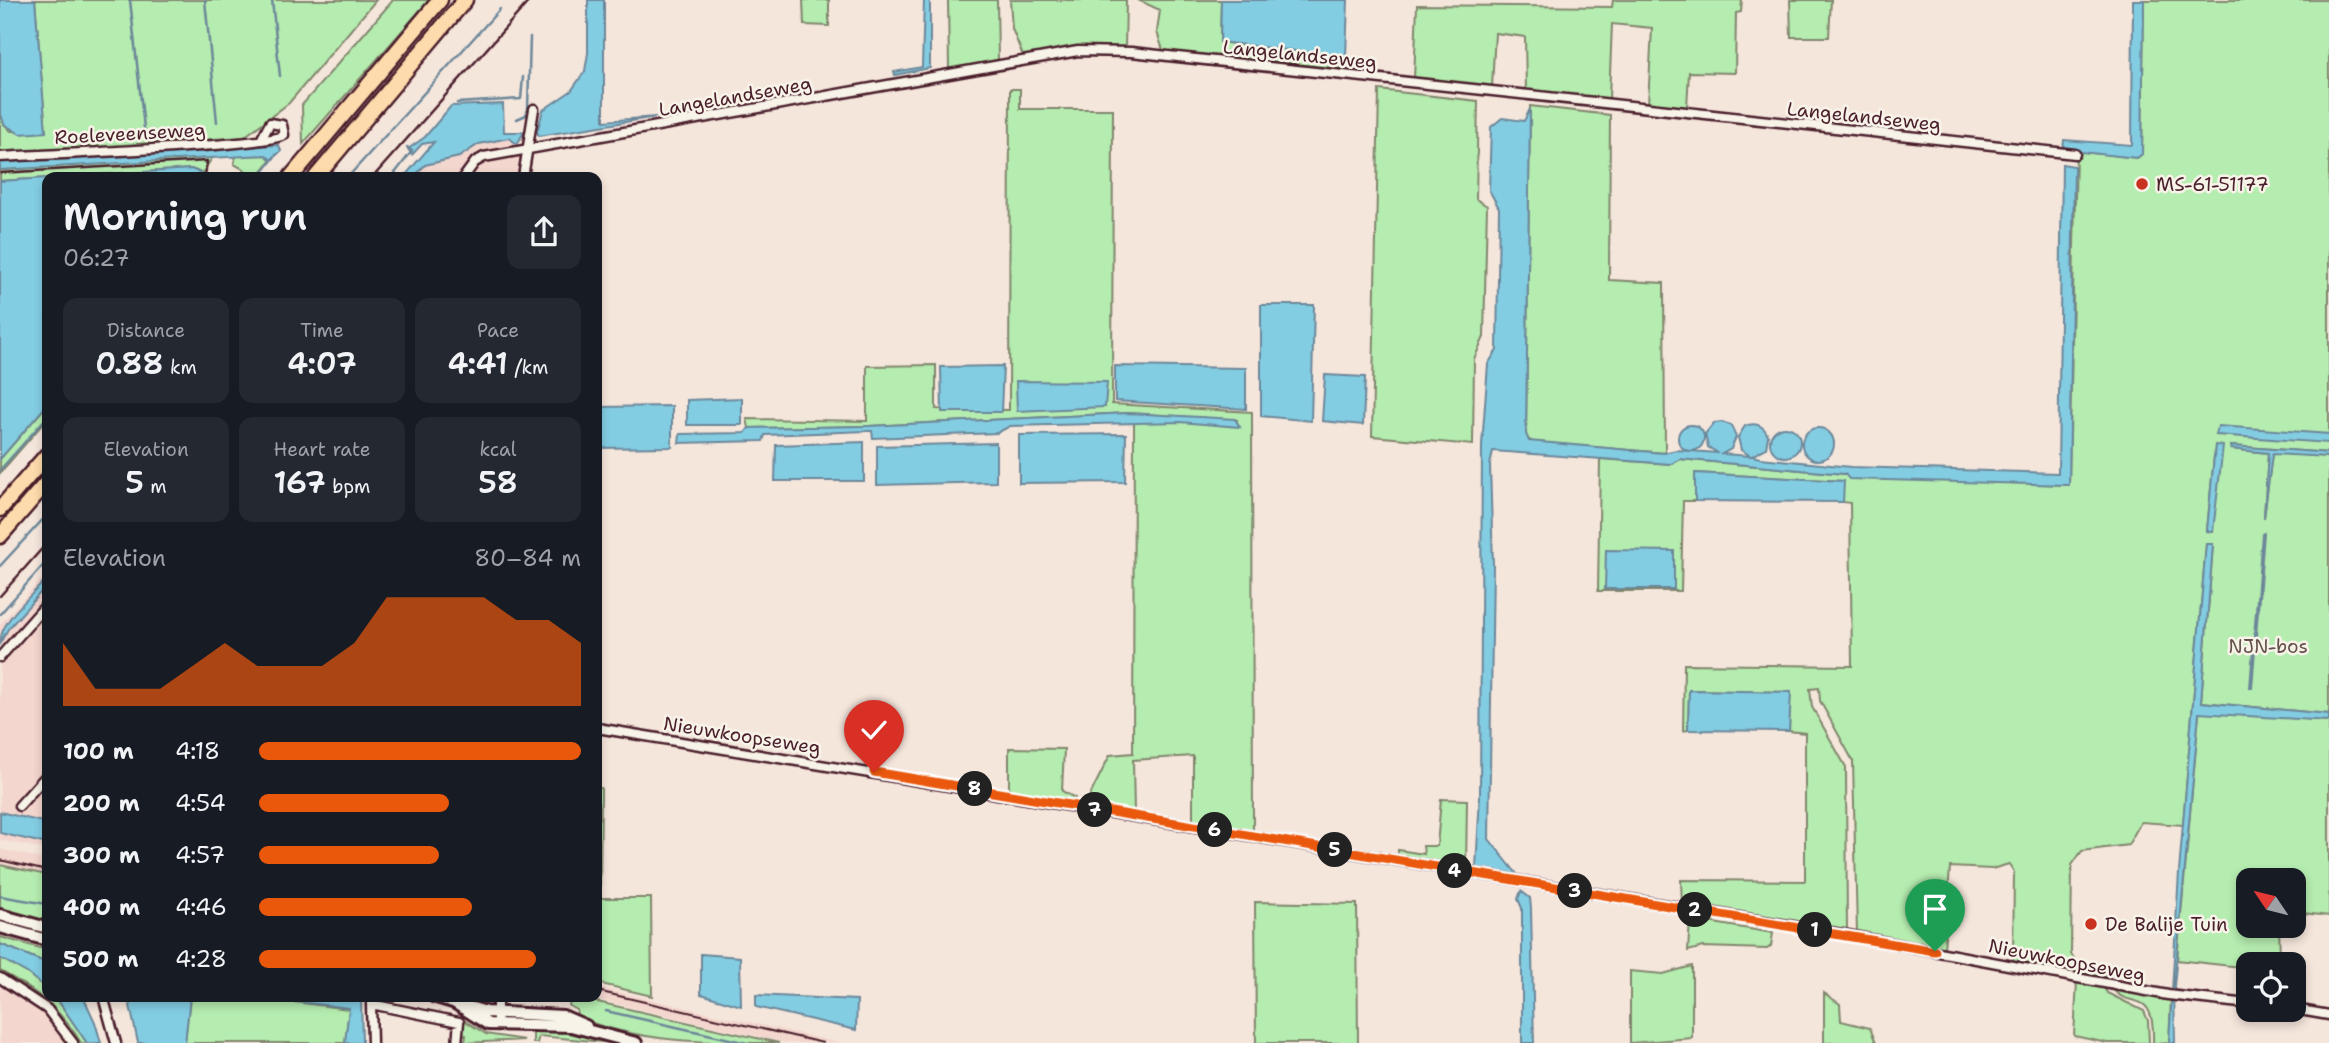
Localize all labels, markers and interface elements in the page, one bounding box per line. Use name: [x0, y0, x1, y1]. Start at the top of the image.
street label: Langelandseweg: [1222, 34, 1378, 75]
street label: Langelandseweg: [657, 71, 813, 122]
street label: Langelandseweg: [1786, 96, 1942, 137]
street label: Roeleveenseweg: [54, 117, 206, 150]
place label: MS-61-51177: [2156, 172, 2269, 197]
marker: MS-61-51177: [2134, 176, 2150, 192]
text: Morning run: [63, 191, 307, 242]
button: share: [507, 195, 581, 269]
text: 06:27: [63, 243, 130, 273]
text: Distance: [107, 318, 185, 343]
text: Time: [300, 318, 344, 343]
text: Pace: [477, 318, 519, 343]
text: 0.88: [95, 343, 163, 384]
text: 4:07: [287, 343, 357, 384]
text: 4:41: [448, 343, 508, 384]
text: km: [163, 355, 197, 380]
text: /km: [508, 355, 548, 380]
text: Elevation: [103, 437, 189, 462]
text: Heart rate: [274, 437, 370, 462]
text: kcal: [480, 437, 516, 462]
text: 5: [125, 462, 144, 503]
text: 167: [274, 462, 326, 503]
text: 58: [478, 462, 518, 503]
text: m: [144, 474, 167, 499]
text: bpm: [326, 474, 370, 499]
text: Elevation: [63, 543, 166, 573]
text: 80–84 m: [474, 543, 581, 573]
park label: NJN-bos: [2228, 634, 2308, 659]
pin: [844, 700, 904, 772]
street label: Nieuwkoopseweg: [661, 711, 822, 760]
icon: check: [855, 711, 893, 749]
text: 100 m: [63, 736, 134, 766]
text: 4:18: [175, 736, 220, 766]
pin: 8: [958, 772, 992, 806]
text: 8: [968, 776, 981, 801]
text: 200 m: [63, 788, 140, 818]
text: 4:54: [175, 788, 226, 818]
pin: 7: [1078, 792, 1112, 828]
text: 7: [1088, 797, 1101, 822]
pin: 6: [1198, 812, 1232, 848]
text: 6: [1208, 817, 1221, 842]
pin: 5: [1318, 832, 1352, 868]
text: 5: [1329, 837, 1340, 862]
text: 300 m: [63, 840, 140, 870]
text: 4:57: [175, 840, 225, 870]
pin: 4: [1438, 854, 1472, 888]
text: 4: [1448, 858, 1461, 883]
north arrow: [2236, 868, 2306, 938]
map controls: [2236, 868, 2306, 1022]
pin: 3: [1558, 874, 1592, 908]
text: 3: [1568, 878, 1581, 903]
pin: [1905, 879, 1965, 951]
icon: arrive: [1916, 890, 1954, 928]
text: 400 m: [63, 892, 140, 922]
text: 4:46: [175, 892, 227, 922]
pin: 2: [1678, 892, 1712, 928]
text: 2: [1688, 897, 1701, 922]
pin: 1: [1798, 912, 1832, 948]
place label: De Balije Tuin: [2105, 912, 2228, 937]
marker: De Balije Tuin: [2083, 916, 2099, 932]
text: 1: [1810, 917, 1819, 942]
street label: Nieuwkoopseweg: [1986, 933, 2147, 988]
text: 500 m: [63, 944, 138, 974]
text: 4:28: [175, 944, 227, 974]
button: locate: [2236, 952, 2306, 1022]

